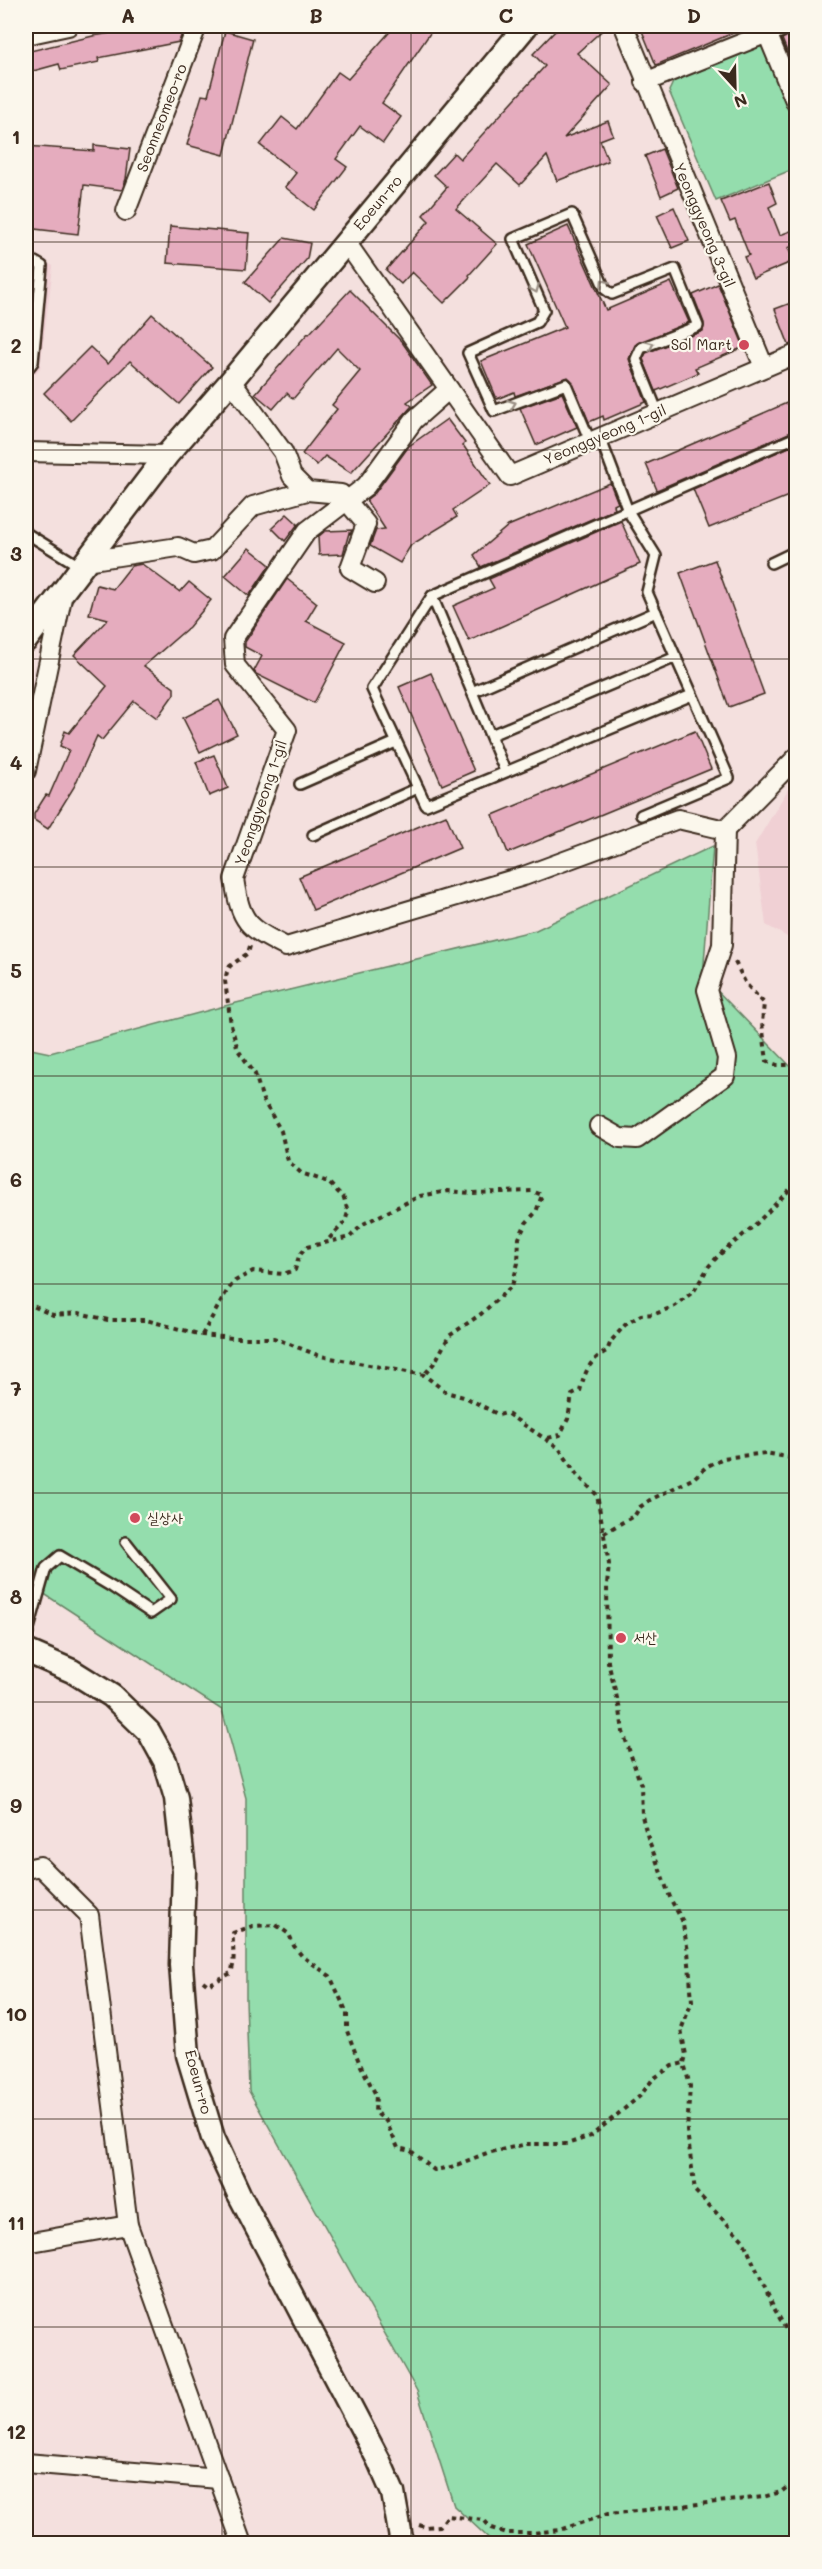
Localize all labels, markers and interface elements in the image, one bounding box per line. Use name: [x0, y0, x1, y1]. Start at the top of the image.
text: A: [121, 2, 135, 28]
text: B: [309, 2, 323, 28]
text: C: [499, 2, 514, 28]
text: D: [687, 2, 701, 28]
north arrow: [705, 57, 765, 117]
street label: Seonneomeo-ro: [131, 61, 191, 175]
text: N: [731, 89, 750, 113]
text: 1: [12, 123, 20, 149]
street label: Yeonggyeong 3-gil: [670, 159, 740, 290]
street label: Eoeun-ro: [348, 171, 406, 234]
one-way arrow: [601, 279, 612, 290]
one-way arrow: [527, 283, 539, 294]
text: 2: [10, 332, 22, 358]
place label: Sol Mart: [671, 334, 732, 354]
marker: Sol Mart: [737, 338, 751, 352]
one-way arrow: [644, 341, 655, 353]
one-way arrow: [506, 399, 517, 412]
street label: Yeonggyeong 1-gil: [540, 399, 669, 469]
text: 3: [10, 540, 22, 566]
street label: Yeonggyeong 1-gil: [229, 737, 291, 868]
text: 4: [10, 749, 23, 775]
text: 5: [10, 957, 22, 983]
text: 6: [10, 1166, 22, 1192]
text: 7: [10, 1375, 22, 1401]
place label: 실상사: [147, 1507, 183, 1527]
marker: 실상사: [128, 1511, 142, 1525]
text: 8: [10, 1583, 22, 1609]
place label: 서산: [633, 1627, 657, 1647]
marker: 서산: [614, 1631, 628, 1645]
text: 9: [10, 1792, 22, 1818]
text: 10: [5, 2000, 27, 2026]
street label: Eoeun-ro: [181, 2047, 217, 2116]
text: 11: [7, 2209, 25, 2235]
text: 12: [6, 2418, 26, 2444]

